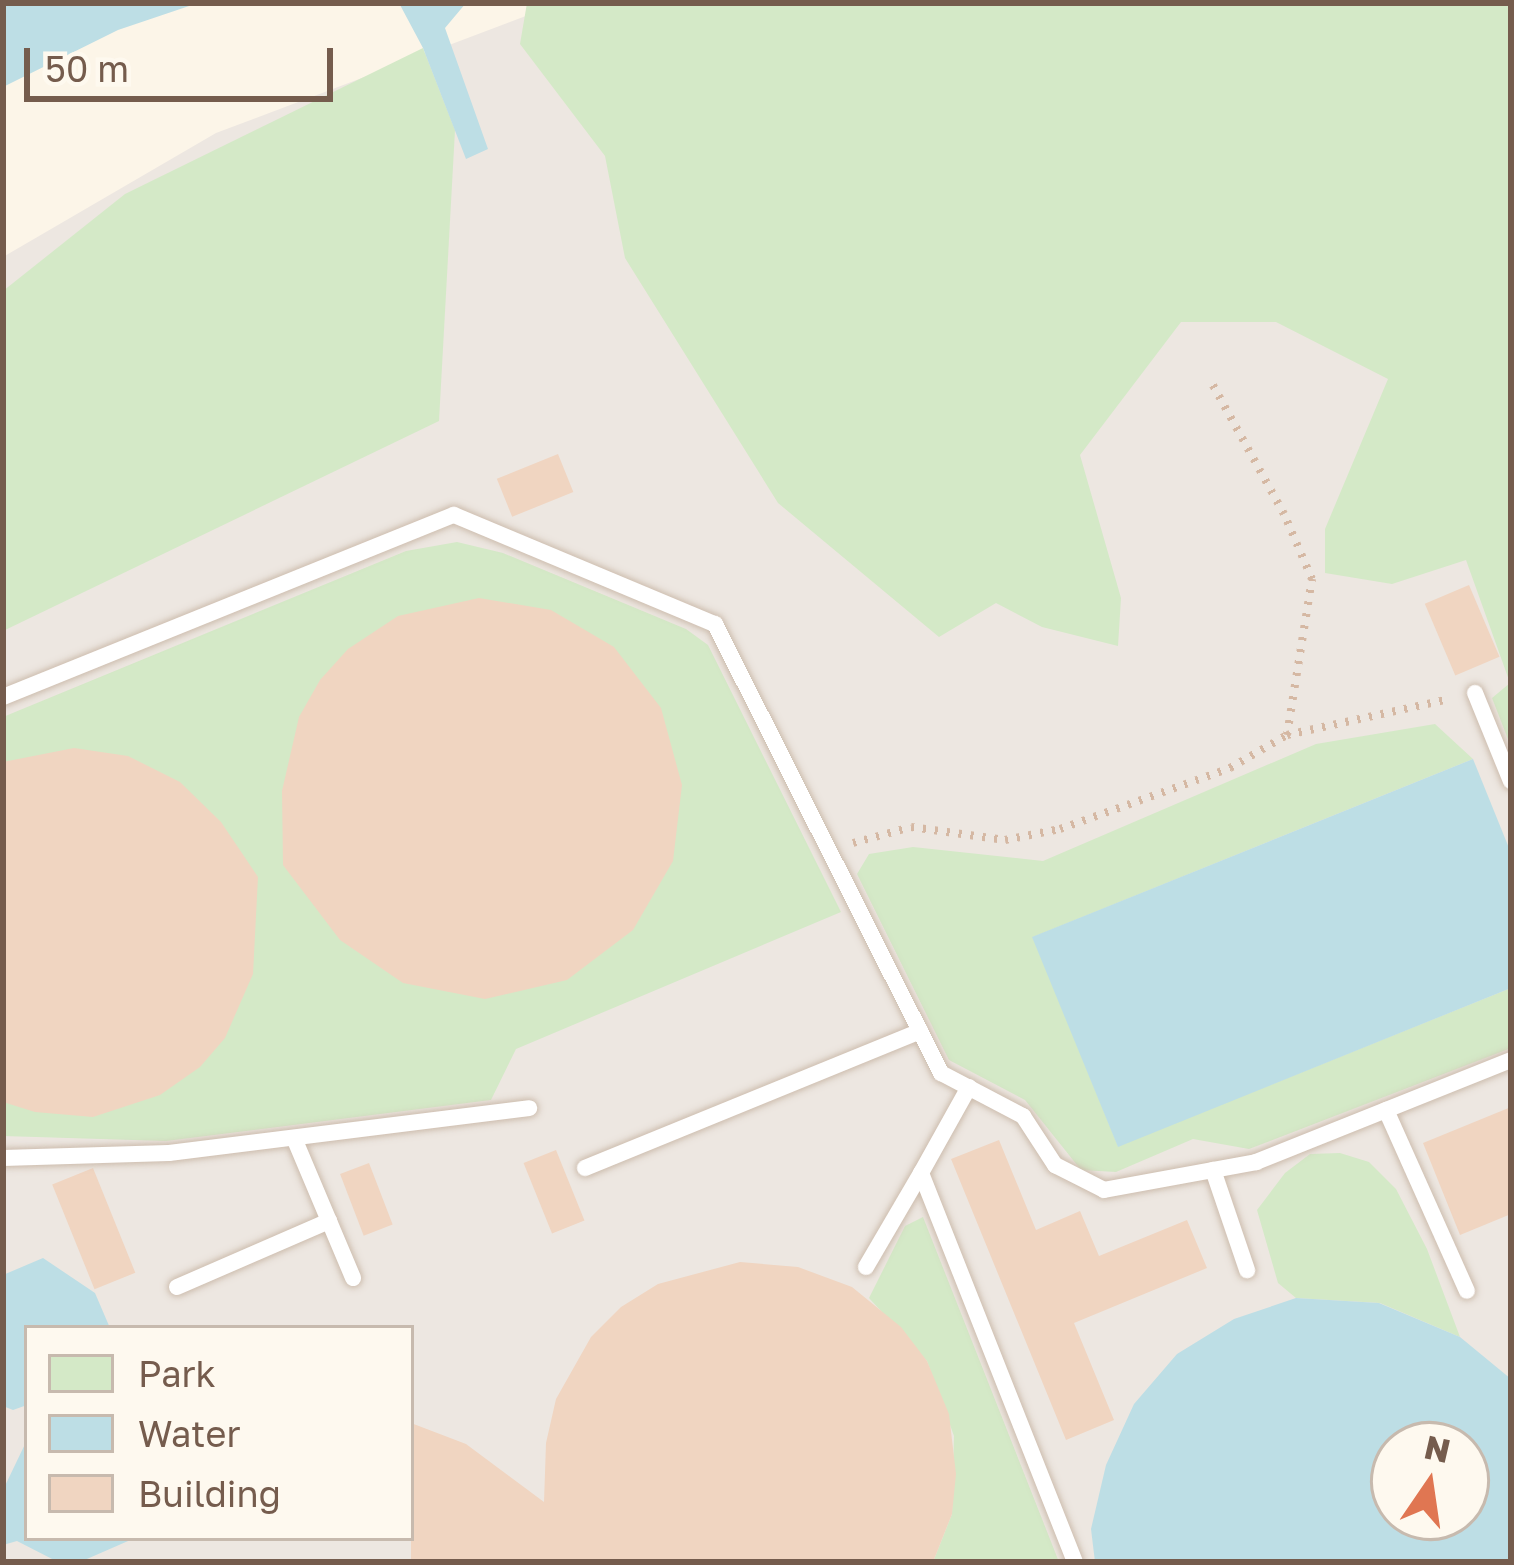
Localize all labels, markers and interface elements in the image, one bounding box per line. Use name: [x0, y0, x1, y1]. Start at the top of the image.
scale bar: [30, 24, 339, 98]
text: 50 m: [45, 47, 129, 90]
legend: [24, 1325, 414, 1541]
text: Park: [138, 1352, 216, 1395]
text: Water: [138, 1412, 240, 1455]
north arrow: [1370, 1421, 1490, 1541]
text: N: [1421, 1427, 1454, 1470]
text: Building: [138, 1472, 281, 1515]

